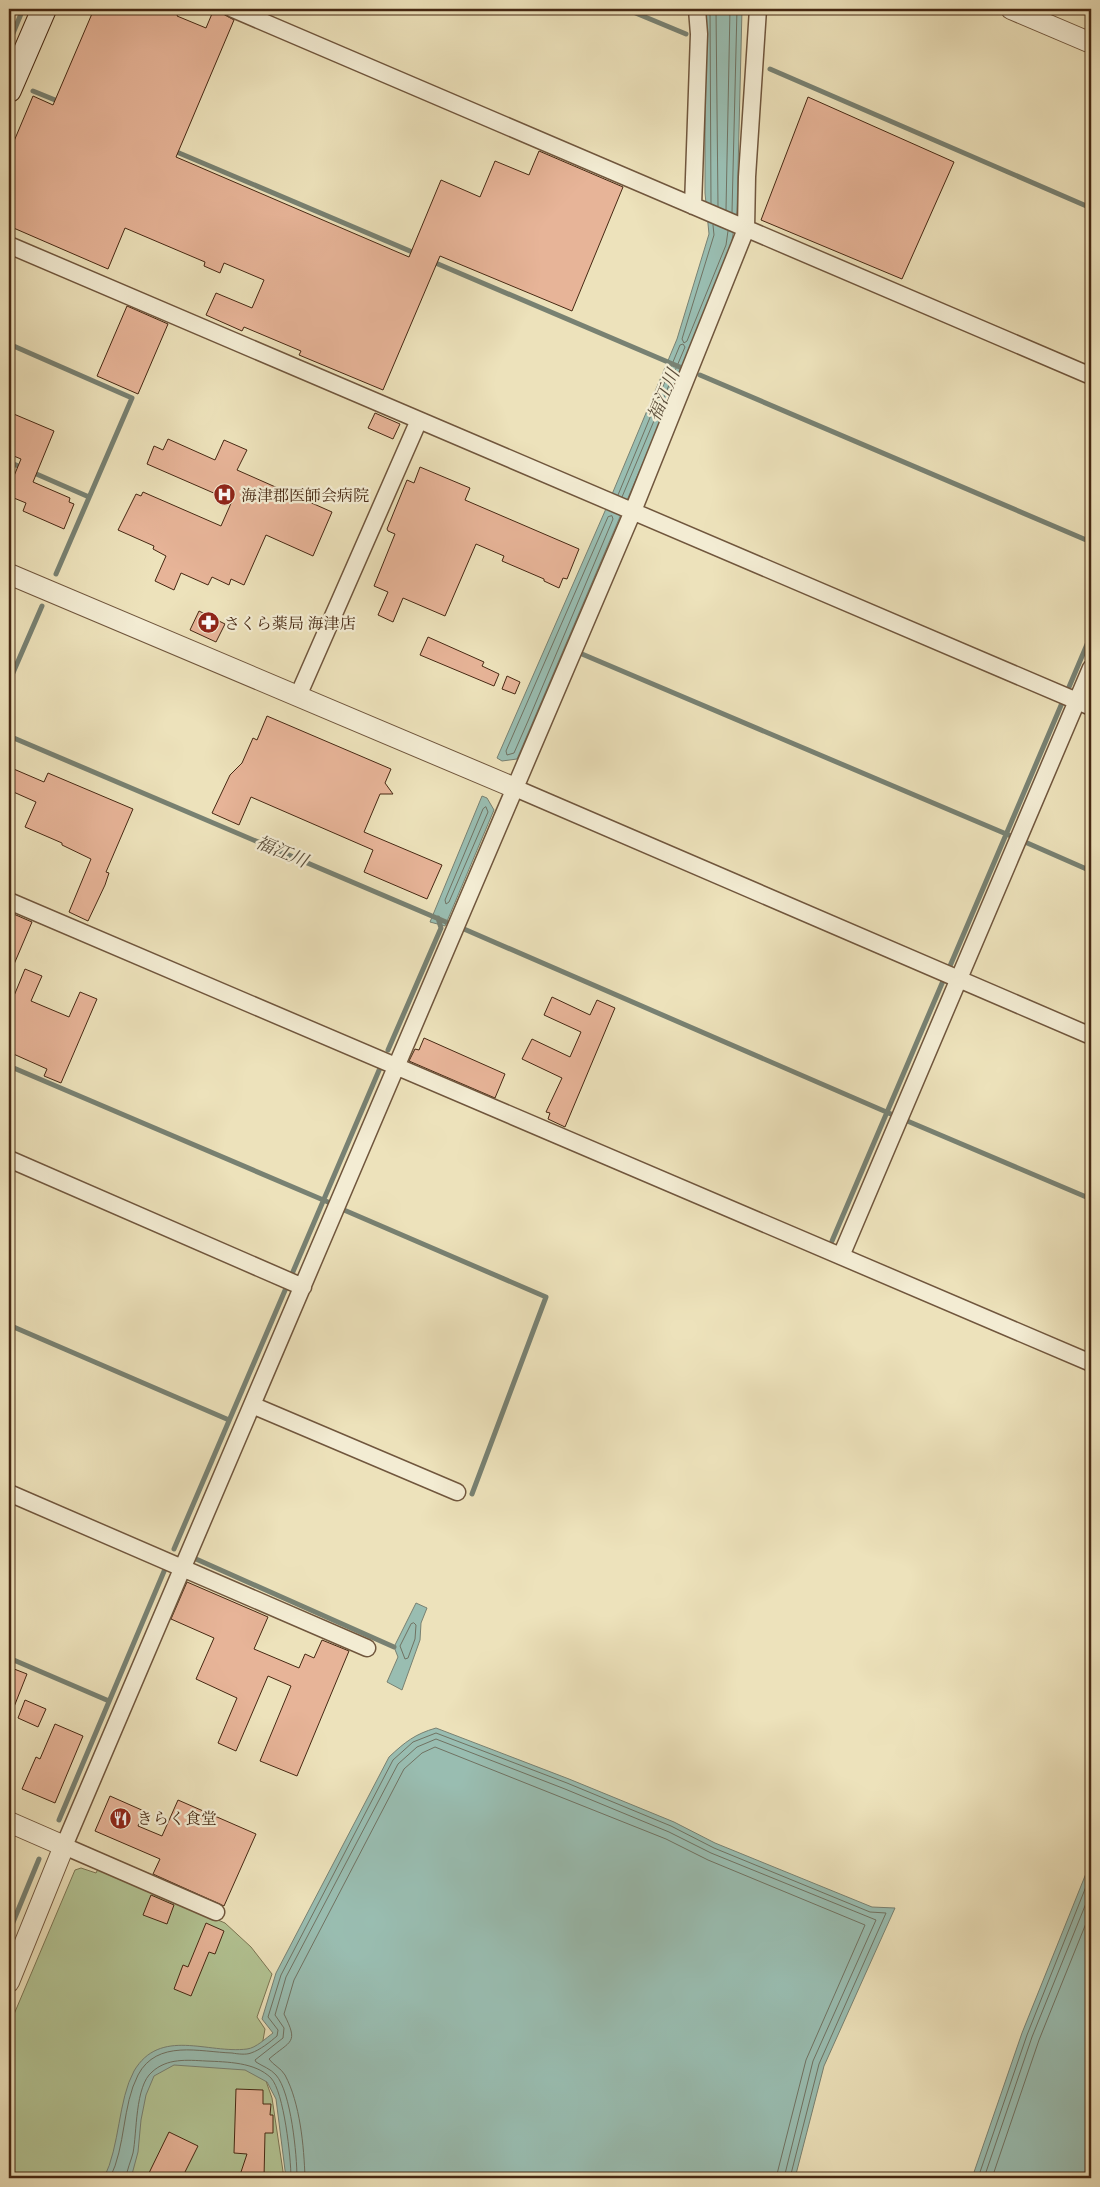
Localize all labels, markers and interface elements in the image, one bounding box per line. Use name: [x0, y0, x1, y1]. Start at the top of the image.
water label: 福江川: [640, 363, 687, 425]
hospital icon: 海津郡医師会病院: [213, 483, 237, 507]
place label: 海津郡医師会病院: [241, 483, 369, 507]
pharmacy icon: さくら薬局 海津店: [196, 611, 220, 635]
place label: さくら薬局 海津店: [224, 611, 356, 635]
water label: 福江川: [252, 828, 314, 875]
restaurant icon: きらく食堂: [109, 1806, 133, 1830]
place label: きらく食堂: [137, 1806, 217, 1830]

